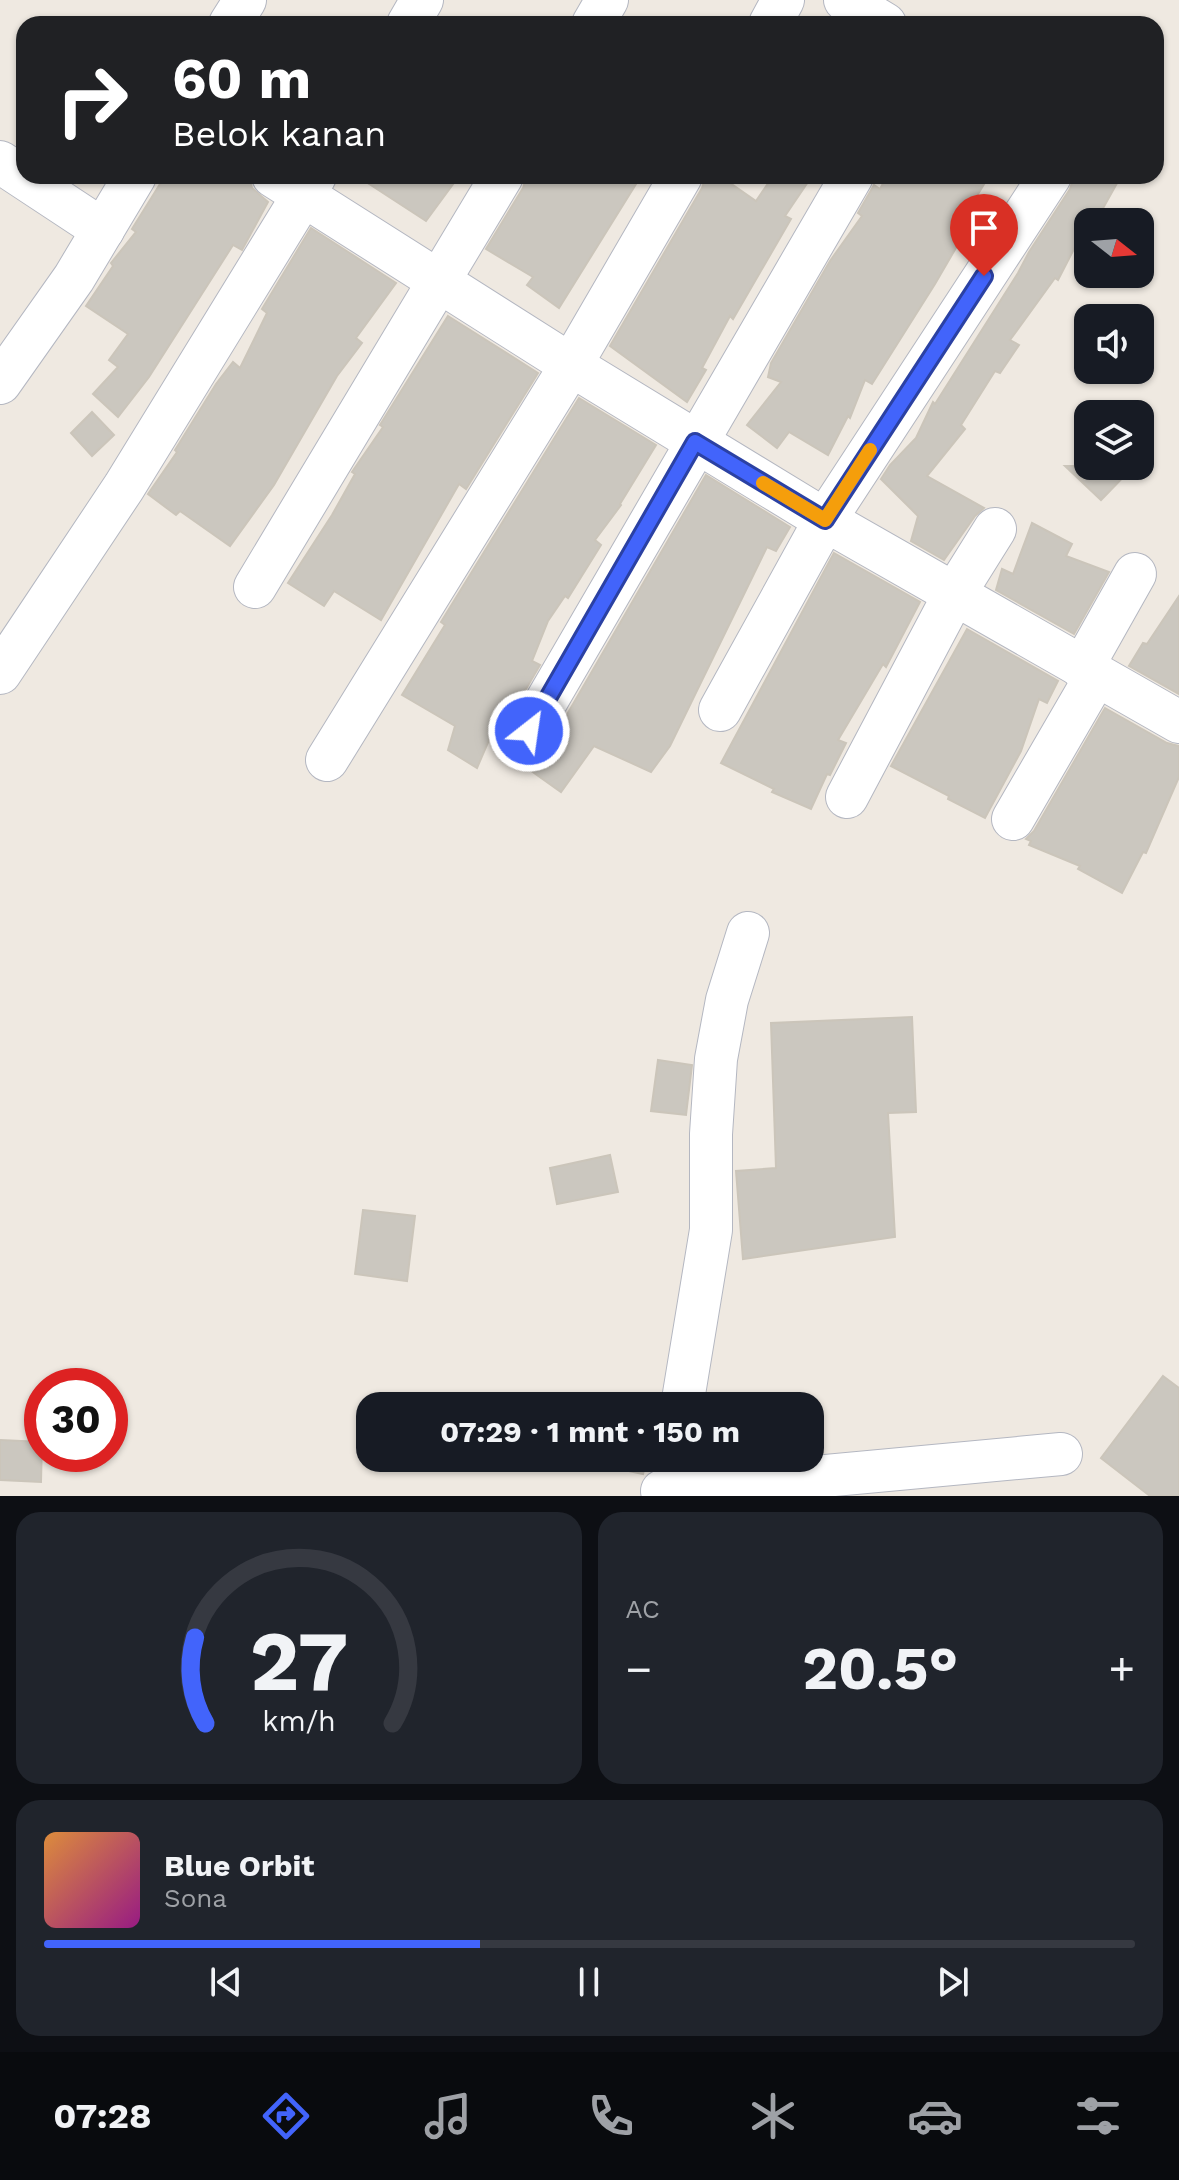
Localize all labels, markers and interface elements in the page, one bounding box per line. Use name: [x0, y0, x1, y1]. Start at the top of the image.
text: 60 m: [172, 46, 311, 112]
icon: right: [40, 48, 144, 152]
text: Belok kanan: [172, 113, 386, 155]
pin: [950, 194, 1018, 276]
icon: arrive: [962, 206, 1006, 250]
north arrow: [1074, 208, 1154, 288]
map controls: [1074, 208, 1154, 480]
button: sound: [1074, 304, 1154, 384]
button: layers: [1074, 400, 1154, 480]
position arrow: [487, 689, 571, 773]
speed limit sign: 30: [24, 1368, 128, 1472]
text: 07:29 · 1 mnt · 150 m: [440, 1414, 740, 1449]
text: AC: [626, 1594, 660, 1624]
text: 27: [249, 1613, 348, 1710]
text: 20.5°: [802, 1633, 958, 1704]
text: −: [626, 1643, 652, 1695]
text: +: [1108, 1643, 1135, 1695]
text: km/h: [262, 1704, 336, 1738]
text: Blue Orbit: [164, 1848, 314, 1883]
text: Sona: [164, 1883, 227, 1913]
icon: previous: [204, 1960, 248, 2004]
icon: pause: [567, 1960, 611, 2004]
icon: next: [931, 1960, 975, 2004]
icon: directions: [258, 2088, 314, 2144]
icon: music: [420, 2088, 476, 2144]
icon: phone: [583, 2088, 639, 2144]
icon: climate: [745, 2088, 801, 2144]
icon: car: [907, 2088, 963, 2144]
icon: filters: [1070, 2088, 1126, 2144]
text: 07:28: [53, 2095, 152, 2137]

